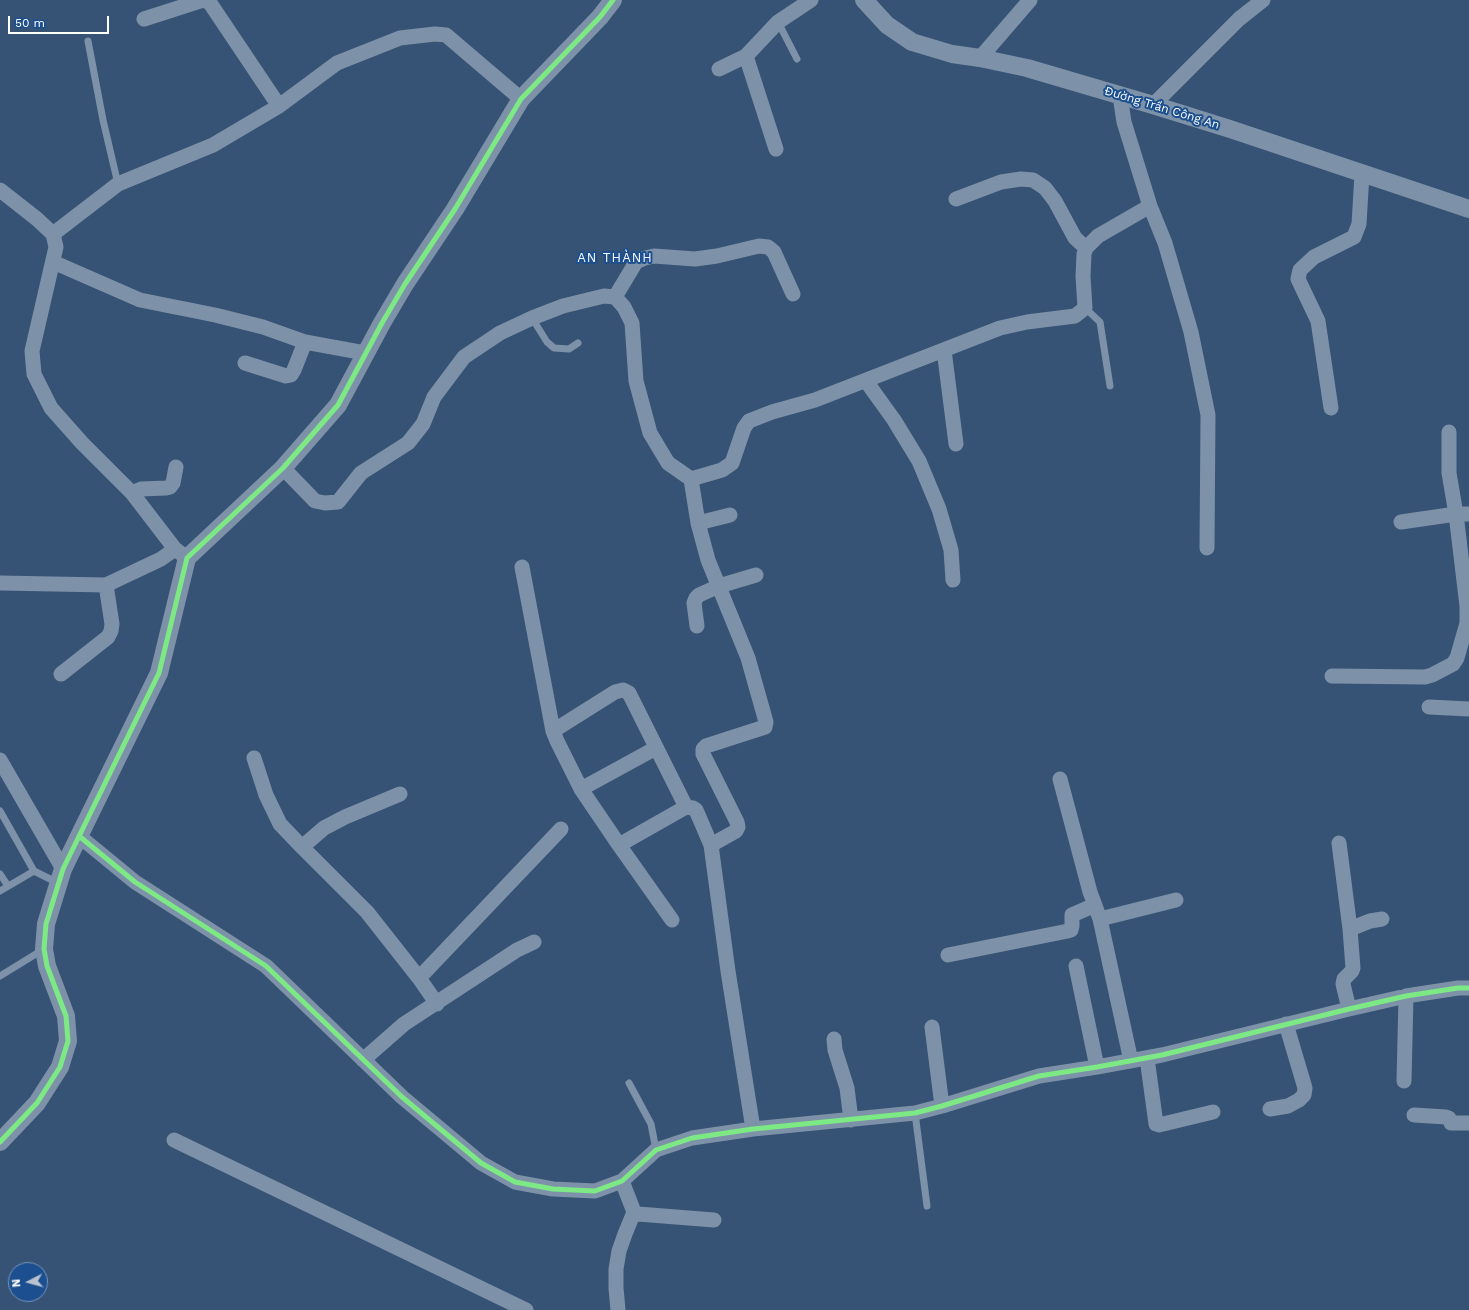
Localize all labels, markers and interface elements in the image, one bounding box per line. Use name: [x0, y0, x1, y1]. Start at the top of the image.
scale bar: [10, 8, 111, 34]
text: 50 m: [15, 16, 45, 30]
street label: Đường Trần Công An: [1103, 84, 1221, 132]
district label: AN THÀNH: [577, 250, 653, 266]
north arrow: [8, 1262, 48, 1302]
text: N: [10, 1278, 23, 1288]

